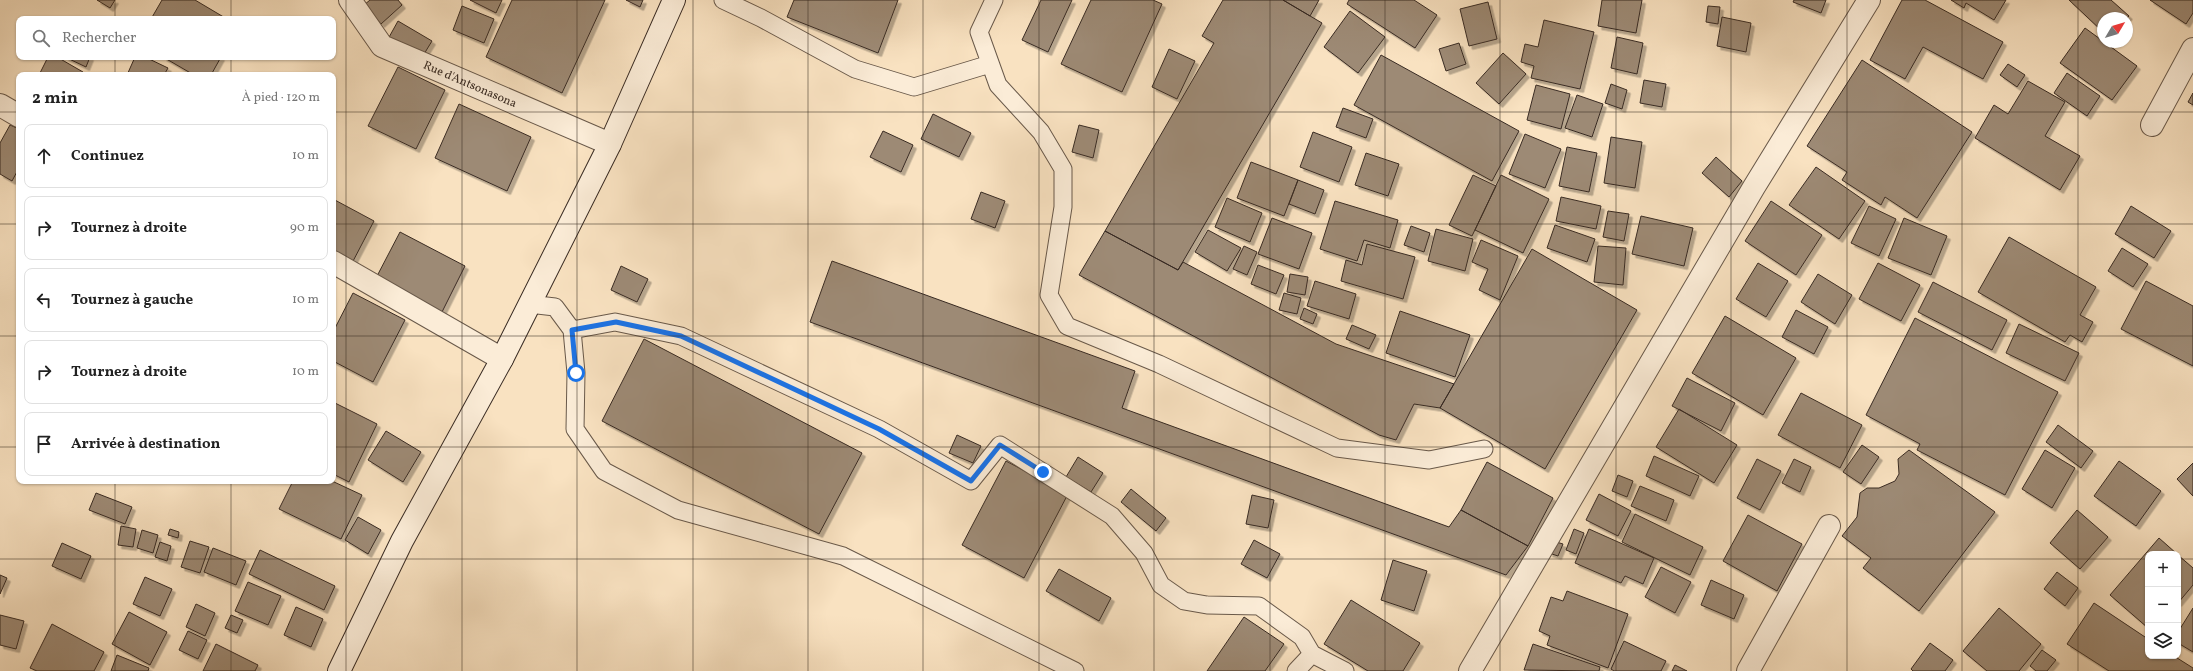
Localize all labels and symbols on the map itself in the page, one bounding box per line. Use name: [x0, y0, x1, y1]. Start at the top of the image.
north arrow: [2097, 12, 2133, 48]
street label: Rue d'Antsonasona: [421, 58, 519, 112]
route start: [567, 364, 585, 382]
route end: [1034, 463, 1052, 481]

